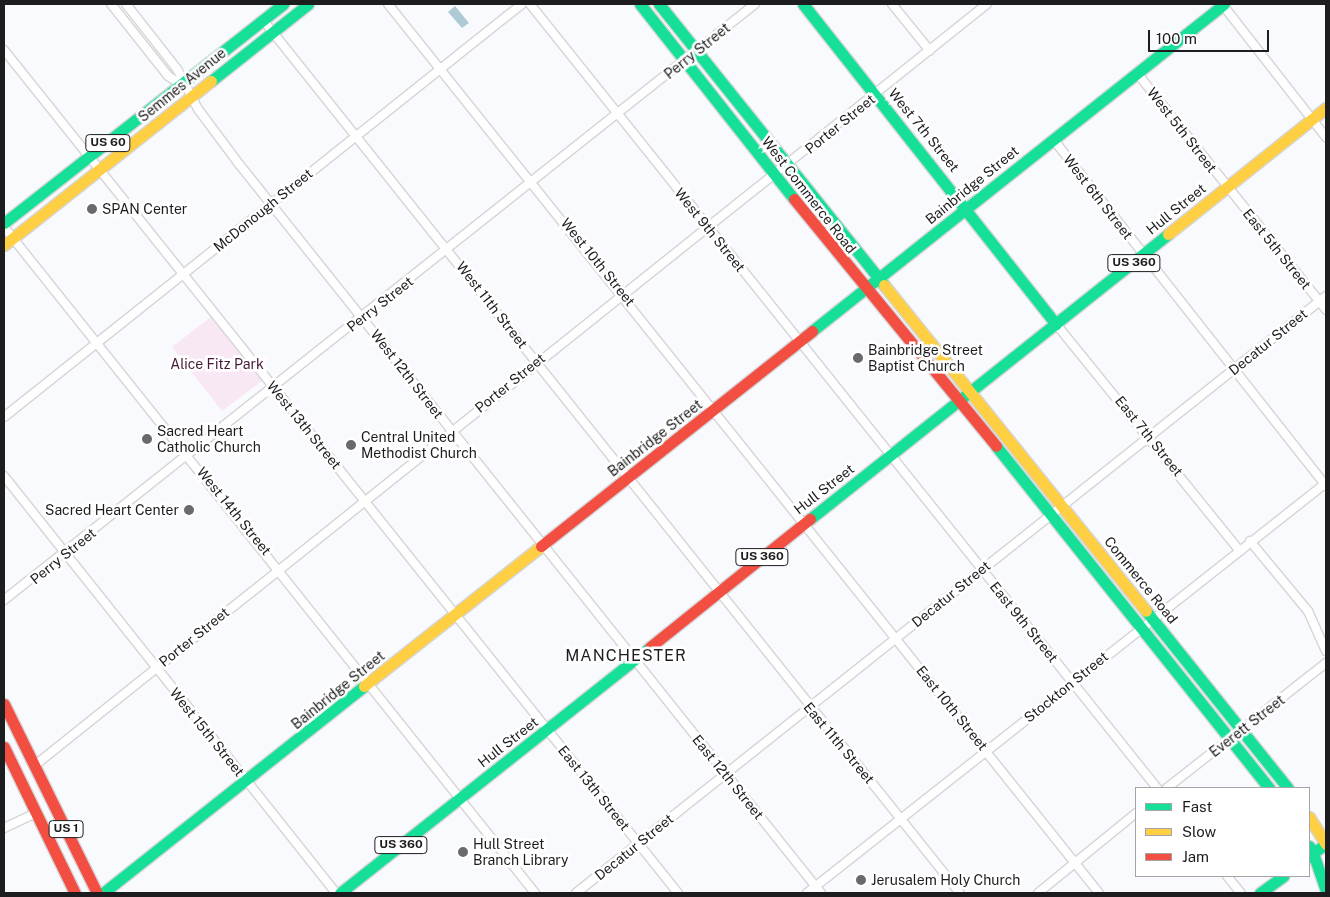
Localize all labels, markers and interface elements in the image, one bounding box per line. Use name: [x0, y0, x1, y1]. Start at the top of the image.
street label: Perry Street: [661, 19, 733, 83]
scale bar: [1150, 20, 1271, 52]
text: 100 m: [1156, 30, 1197, 47]
street label: Semmes Avenue: [135, 44, 229, 126]
street label: West 5th Street: [1144, 84, 1220, 176]
street label: West 7th Street: [885, 85, 963, 175]
street label: Porter Street: [802, 91, 878, 157]
street label: West Commerce Road: [758, 133, 860, 257]
road number: US 60: [84, 134, 132, 152]
street label: Bainbridge Street: [922, 142, 1022, 228]
street label: West 6th Street: [1060, 151, 1136, 243]
street label: McDonough Street: [210, 165, 316, 255]
street label: Hull Street: [1143, 180, 1209, 238]
street label: West 9th Street: [671, 185, 749, 275]
place label: SPAN Center: [102, 201, 187, 217]
marker: SPAN Center: [86, 203, 98, 215]
street label: East 5th Street: [1239, 205, 1315, 293]
street label: West 10th Street: [557, 215, 639, 309]
road number: US 360: [1106, 254, 1162, 272]
street label: West 11th Street: [453, 258, 531, 352]
street label: Perry Street: [343, 273, 417, 335]
street label: Decatur Street: [1225, 305, 1311, 379]
street label: West 12th Street: [367, 326, 447, 422]
place label: Bainbridge Street Baptist Church: [868, 342, 983, 374]
street label: Porter Street: [472, 350, 548, 416]
marker: Bainbridge Street Baptist Church: [852, 352, 864, 364]
park label: Alice Fitz Park: [170, 356, 264, 372]
street label: West 13th Street: [263, 377, 345, 473]
street label: East 7th Street: [1112, 393, 1186, 479]
street label: Bainbridge Street: [604, 396, 706, 480]
place label: Sacred Heart Catholic Church: [157, 423, 261, 456]
place label: Central United Methodist Church: [361, 429, 477, 462]
marker: Sacred Heart Catholic Church: [141, 433, 153, 445]
marker: Central United Methodist Church: [345, 439, 357, 451]
street label: Hull Street: [791, 460, 857, 518]
street label: West 14th Street: [193, 463, 275, 559]
place label: Sacred Heart Center: [45, 502, 179, 518]
marker: Sacred Heart Center: [183, 504, 195, 516]
street label: Perry Street: [27, 524, 99, 588]
street label: Commerce Road: [1101, 533, 1181, 627]
road number: US 360: [734, 548, 790, 566]
street label: Decatur Street: [908, 557, 994, 631]
street label: East 9th Street: [986, 578, 1062, 666]
street label: Porter Street: [156, 604, 232, 670]
district label: MANCHESTER: [564, 646, 688, 666]
street label: Bainbridge Street: [288, 647, 388, 733]
street label: Stockton Street: [1021, 648, 1111, 726]
street label: East 10th Street: [913, 662, 991, 754]
street label: West 15th Street: [166, 684, 248, 780]
street label: Everett Street: [1206, 691, 1288, 761]
street label: East 11th Street: [800, 699, 878, 787]
street label: Hull Street: [475, 713, 541, 771]
street label: East 12th Street: [689, 731, 767, 823]
street label: East 13th Street: [555, 742, 633, 834]
legend: [1135, 787, 1310, 877]
text: Fast: [1182, 798, 1212, 815]
street label: Decatur Street: [591, 810, 677, 884]
road number: US 1: [48, 820, 84, 839]
text: Slow: [1182, 823, 1216, 840]
road number: US 360: [374, 836, 428, 854]
place label: Hull Street Branch Library: [473, 836, 569, 869]
marker: Hull Street Branch Library: [457, 846, 469, 858]
text: Jam: [1182, 848, 1209, 865]
place label: Jerusalem Holy Church: [871, 872, 1020, 888]
marker: Jerusalem Holy Church: [855, 874, 867, 886]

